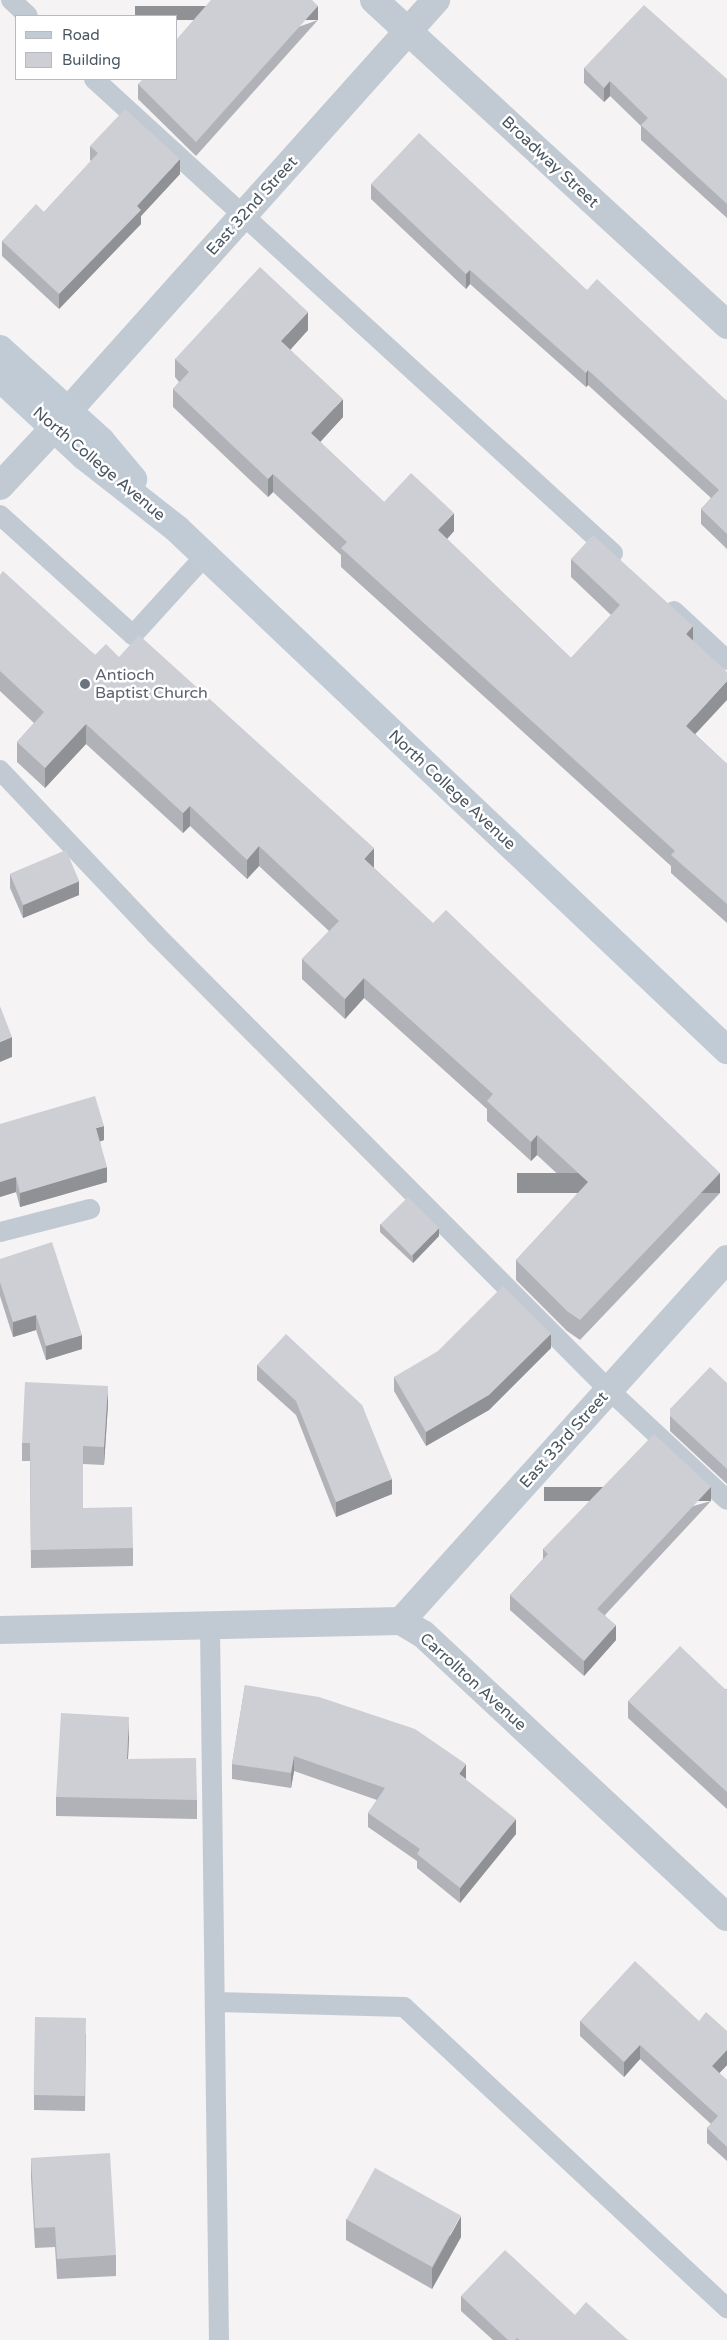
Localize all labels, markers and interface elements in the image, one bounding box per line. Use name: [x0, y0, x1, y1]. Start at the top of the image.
legend: [15, 15, 178, 80]
text: Road: [62, 26, 100, 44]
text: Building: [62, 51, 121, 69]
street label: Broadway Street: [498, 112, 602, 212]
street label: East 32nd Street: [202, 152, 302, 260]
street label: North College Avenue: [29, 403, 169, 525]
place label: Antioch Baptist Church: [95, 665, 208, 703]
marker: Antioch Baptist Church: [79, 678, 91, 690]
street label: North College Avenue: [384, 726, 520, 854]
street label: East 33rd Street: [516, 1388, 612, 1492]
street label: Carrollton Avenue: [416, 1629, 530, 1735]

